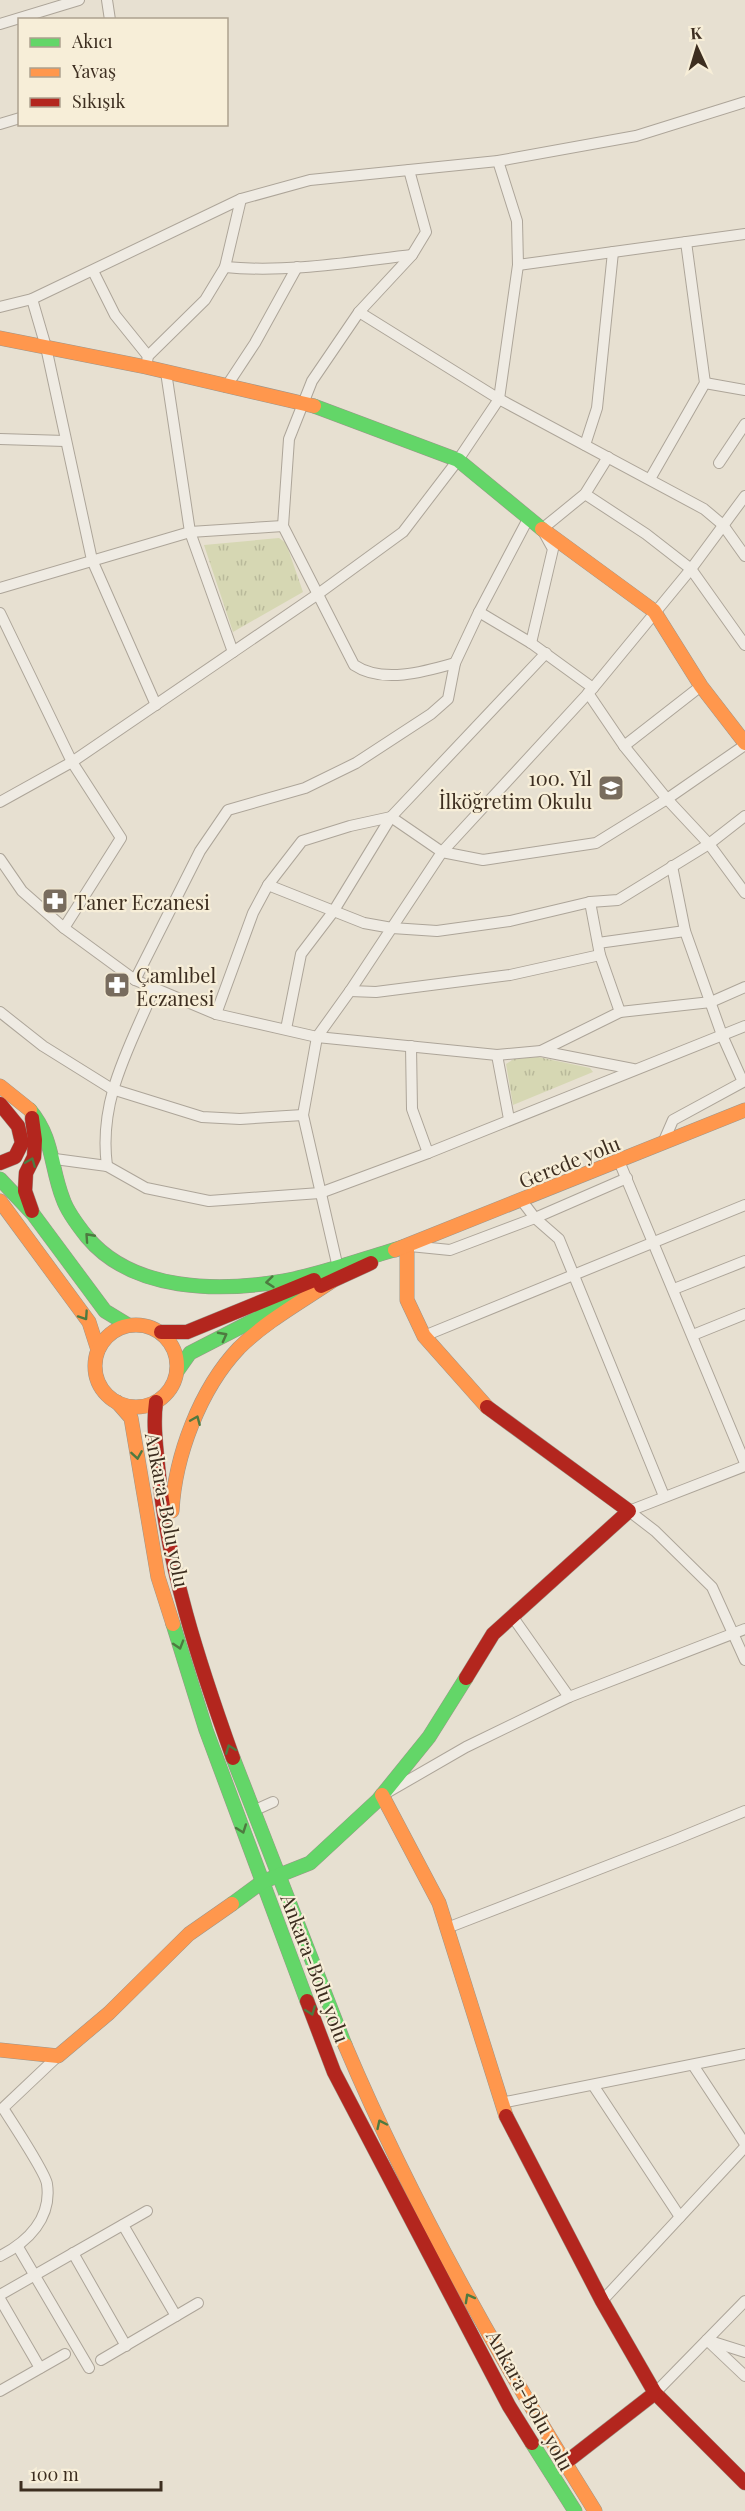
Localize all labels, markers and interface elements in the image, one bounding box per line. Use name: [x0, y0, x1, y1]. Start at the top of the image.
legend: [18, 18, 228, 126]
north arrow: [667, 18, 727, 78]
text: K: [689, 22, 703, 43]
text: Akıcı: [71, 29, 113, 53]
text: Yavaş: [71, 59, 116, 83]
text: Sıkışık: [72, 89, 125, 113]
place label: 100. Yıl İlköğretim Okulu: [439, 764, 592, 814]
school or university icon: 100. Yıl İlköğretim Okulu: [596, 773, 626, 803]
pharmacy icon: Taner Eczanesi: [40, 886, 70, 916]
place label: Taner Eczanesi: [74, 888, 210, 915]
place label: Çamlıbel Eczanesi: [136, 961, 216, 1011]
pharmacy icon: Çamlıbel Eczanesi: [102, 970, 132, 1000]
street label: Gerede yolu: [514, 1128, 624, 1194]
one-way arrow: [24, 1158, 36, 1169]
one-way arrow: [85, 1234, 96, 1244]
one-way arrow: [265, 1275, 274, 1288]
one-way arrow: [77, 1310, 88, 1321]
one-way arrow: [217, 1332, 227, 1343]
one-way arrow: [189, 1416, 201, 1427]
street label: Ankara-Bolu yolu: [140, 1429, 196, 1590]
one-way arrow: [131, 1450, 143, 1459]
one-way arrow: [172, 1639, 184, 1650]
one-way arrow: [224, 1744, 237, 1755]
one-way arrow: [235, 1823, 248, 1834]
street label: Ankara-Bolu yolu: [275, 1889, 357, 2046]
one-way arrow: [304, 2006, 317, 2016]
one-way arrow: [376, 2120, 388, 2131]
one-way arrow: [465, 2294, 476, 2304]
street label: Ankara-Bolu yolu: [481, 2324, 581, 2475]
scale bar: [21, 2454, 160, 2492]
text: 100 m: [30, 2462, 79, 2486]

